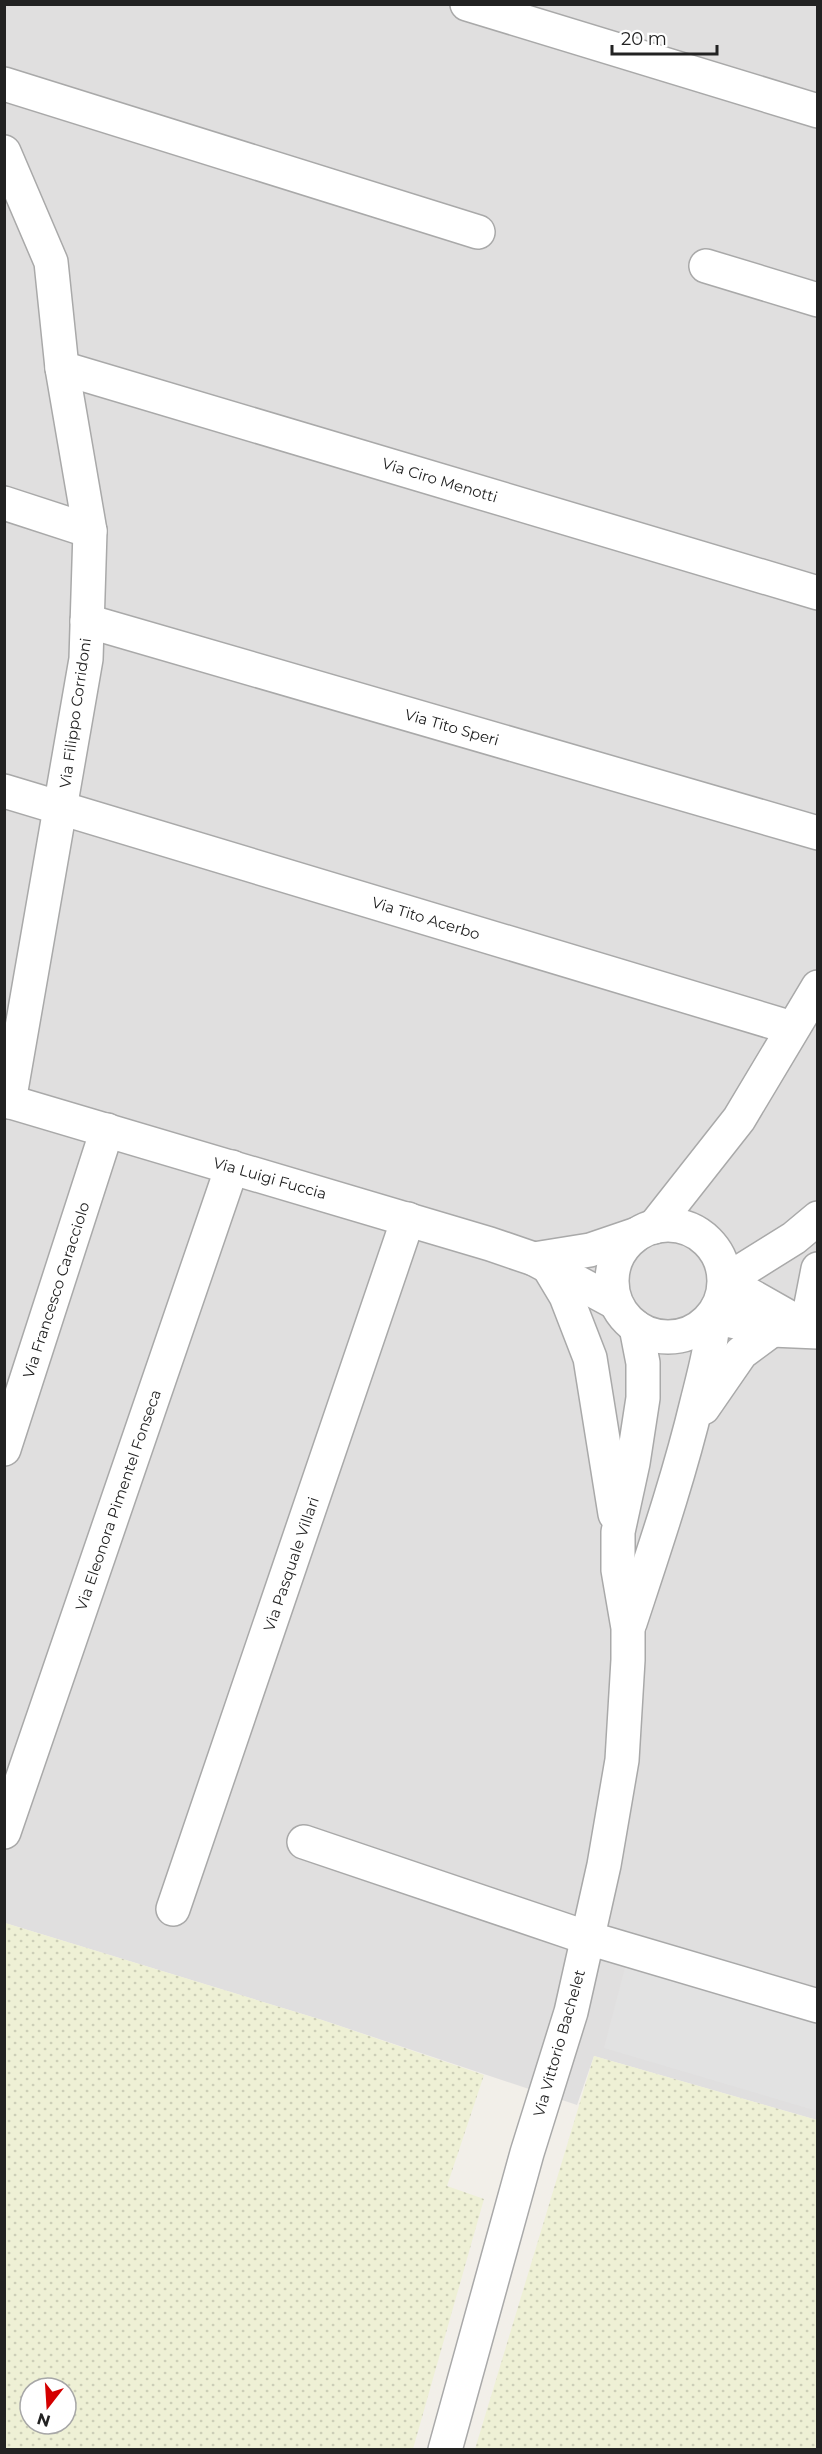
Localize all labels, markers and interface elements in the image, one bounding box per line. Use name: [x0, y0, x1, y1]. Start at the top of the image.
scale bar: [612, 18, 717, 56]
text: 20 m: [621, 28, 667, 50]
street label: Via Ciro Menotti: [380, 453, 500, 507]
street label: Via Filippo Corridoni: [55, 637, 95, 789]
street label: Via Tito Speri: [403, 704, 501, 750]
street label: Via Tito Acerbo: [370, 893, 482, 943]
street label: Via Luigi Fuccia: [211, 1153, 329, 1203]
street label: Via Francesco Caracciolo: [18, 1199, 94, 1381]
street label: Via Eleonora Pimentel Fonseca: [71, 1387, 165, 1613]
street label: Via Pasquale Villari: [259, 1494, 323, 1634]
street label: Via Vittorio Bachelet: [529, 1967, 589, 2119]
north arrow: [18, 2376, 78, 2436]
text: N: [35, 2409, 53, 2431]

